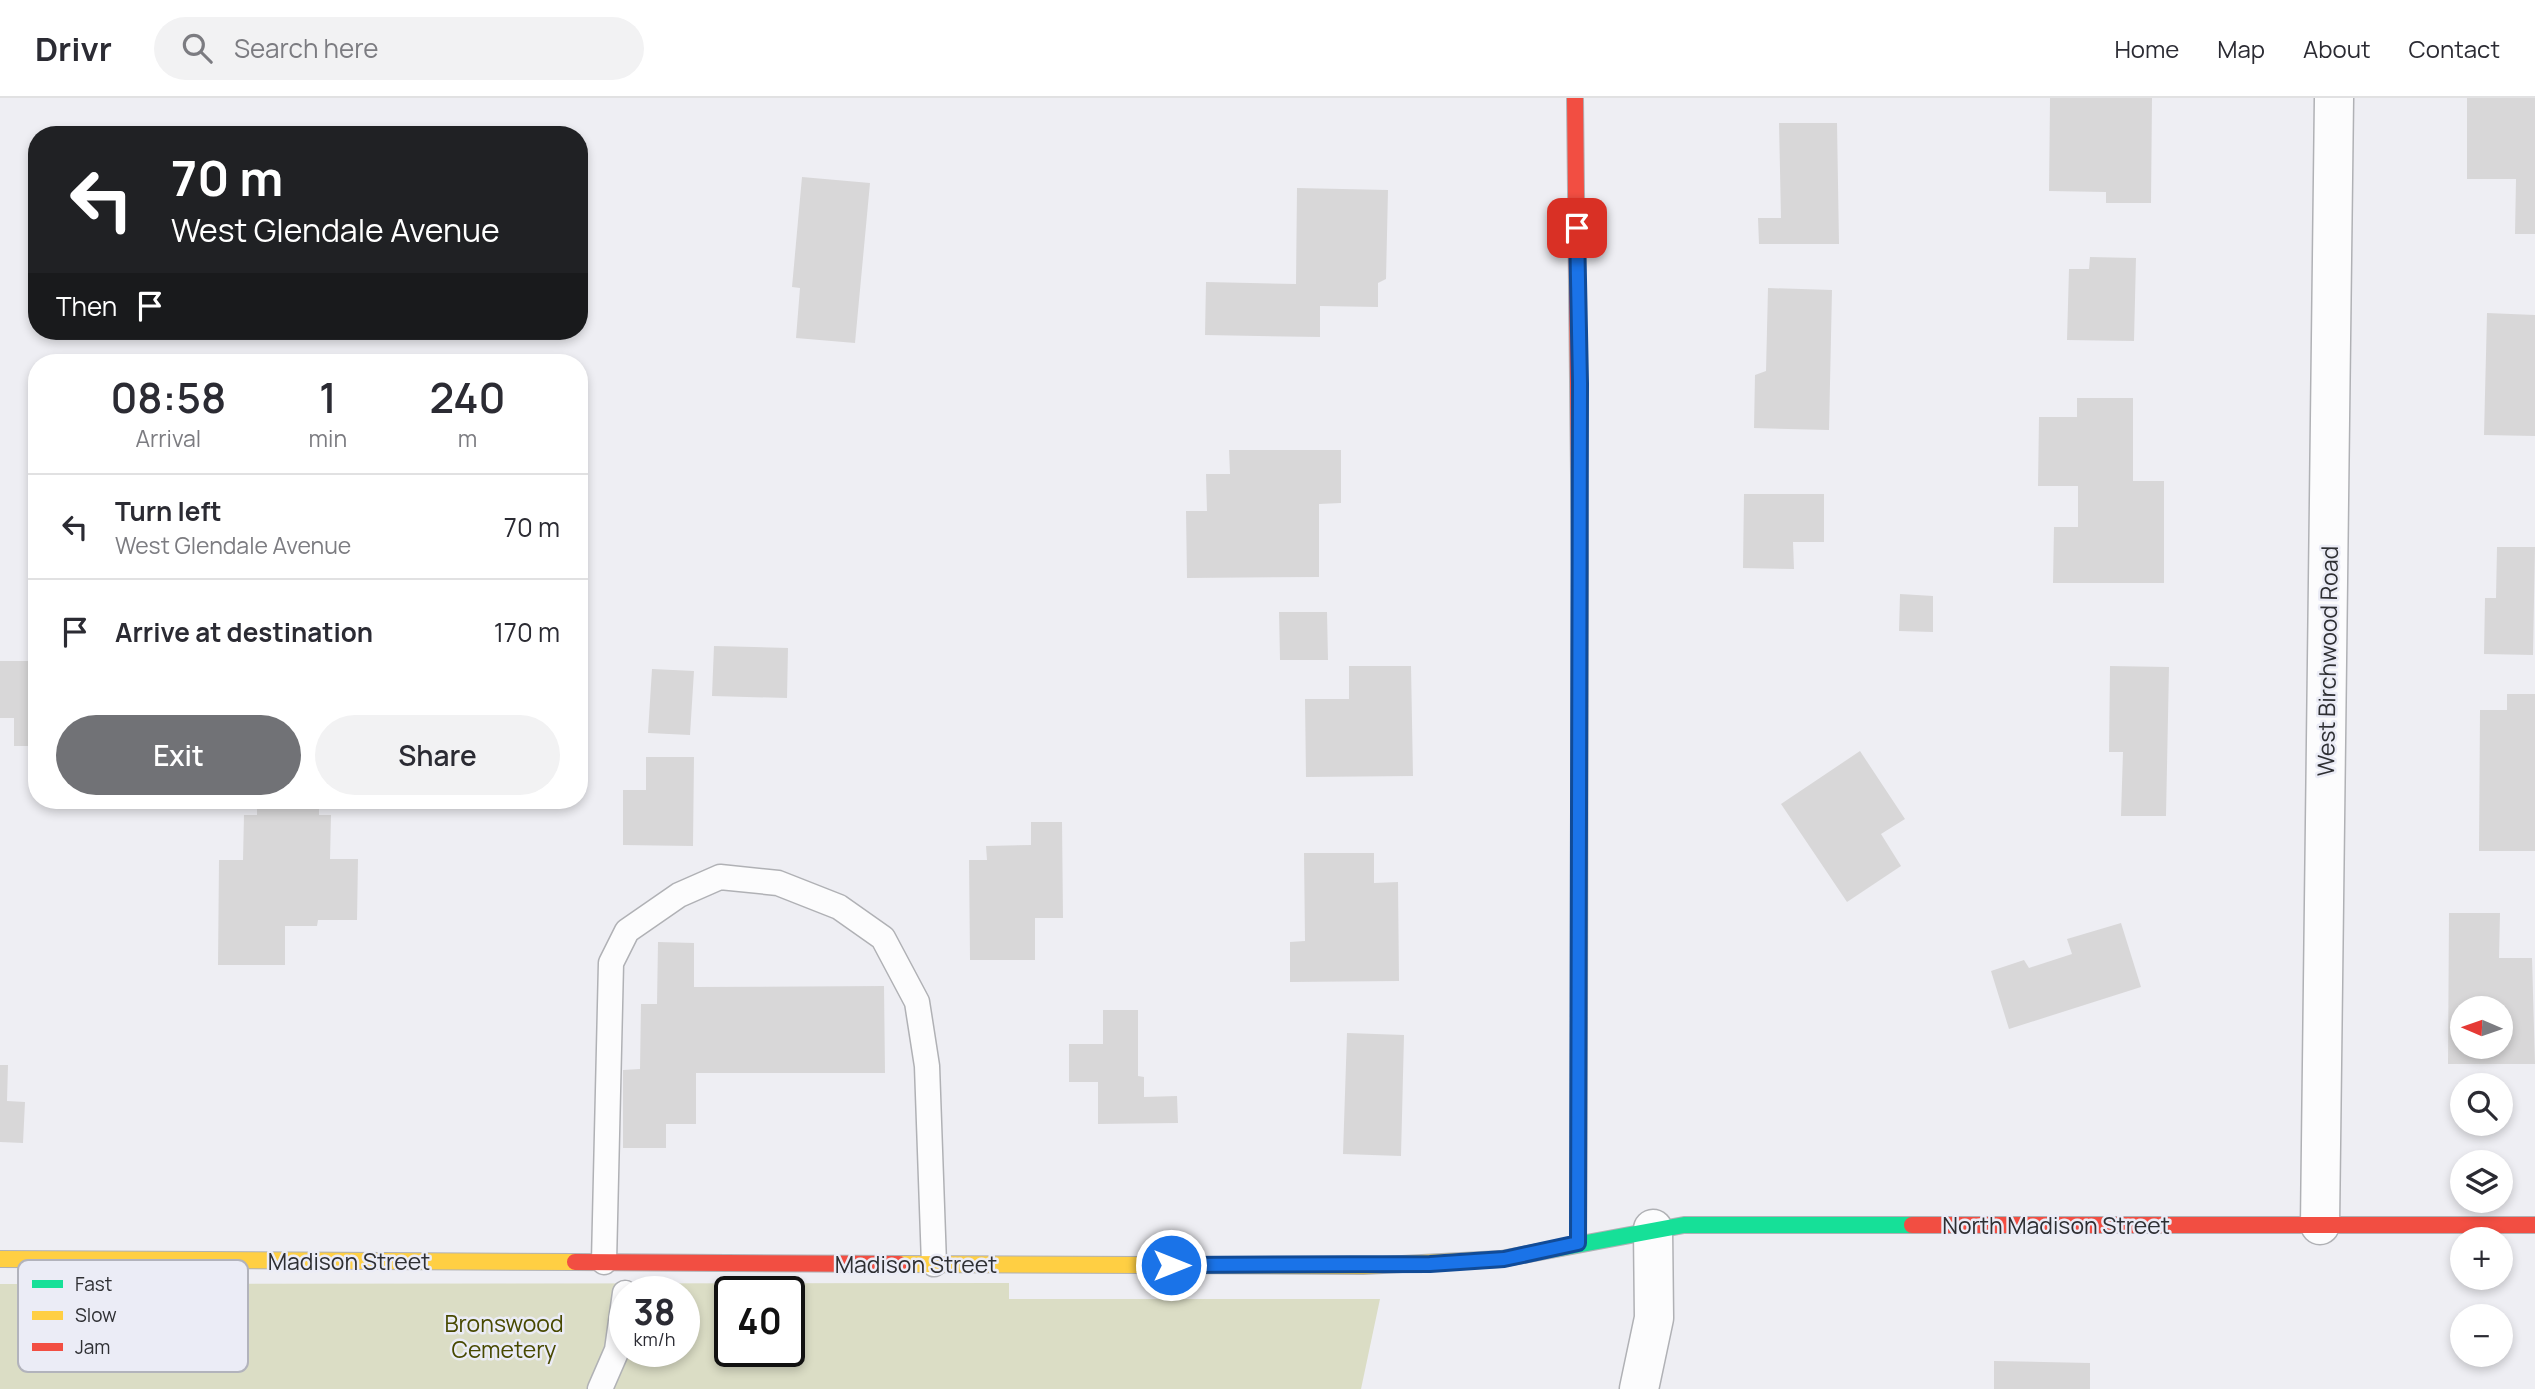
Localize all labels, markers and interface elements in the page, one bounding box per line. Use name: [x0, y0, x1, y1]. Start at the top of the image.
search box: [154, 17, 644, 80]
text: Drivr: [35, 26, 112, 71]
icon: search: [178, 29, 216, 67]
text: Search here: [234, 30, 378, 66]
text: Home: [2114, 32, 2179, 65]
text: Map: [2217, 32, 2265, 65]
text: About: [2303, 32, 2371, 65]
text: Contact: [2409, 32, 2500, 65]
text: 70 m: [171, 144, 283, 211]
icon: left: [56, 154, 147, 245]
pin: [1547, 198, 1607, 258]
text: West Glendale Avenue: [171, 208, 500, 252]
icon: arrive: [1558, 209, 1596, 247]
icon: arrive: [131, 287, 169, 325]
text: Then: [56, 288, 117, 324]
text: 08:58: [110, 368, 226, 426]
text: 1: [319, 368, 337, 426]
text: 240: [430, 368, 506, 426]
text: Arrival: [135, 422, 201, 454]
text: min: [309, 422, 347, 454]
text: m: [458, 422, 477, 454]
text: Turn left: [115, 493, 222, 529]
icon: left: [56, 508, 94, 546]
text: 70 m: [504, 509, 560, 545]
text: West Glendale Avenue: [115, 529, 351, 561]
street label: West Birchwood Road: [2309, 545, 2345, 777]
icon: arrive: [56, 613, 94, 651]
text: Arrive at destination: [115, 614, 373, 650]
text: 170 m: [494, 614, 560, 650]
button: Exit: [56, 715, 301, 795]
button: Share: [315, 715, 560, 795]
north arrow: [2450, 996, 2513, 1059]
map controls: [2450, 996, 2513, 1367]
button: search: [2450, 1073, 2513, 1136]
button: layers: [2450, 1150, 2513, 1213]
street label: North Madison Street: [1942, 1209, 2170, 1241]
button: +: [2450, 1227, 2513, 1290]
position arrow: [1134, 1228, 1208, 1302]
street label: Madison Street: [268, 1245, 430, 1277]
street label: Madison Street: [835, 1248, 997, 1280]
legend: [18, 1260, 248, 1372]
text: Fast: [75, 1271, 112, 1297]
speed limit sign: 40: [714, 1276, 805, 1367]
text: 38: [634, 1288, 675, 1336]
text: Slow: [75, 1302, 117, 1328]
button: −: [2450, 1304, 2513, 1367]
park label: Bronswood Cemetery: [444, 1307, 564, 1365]
text: km/h: [634, 1327, 675, 1351]
text: Jam: [75, 1334, 110, 1360]

